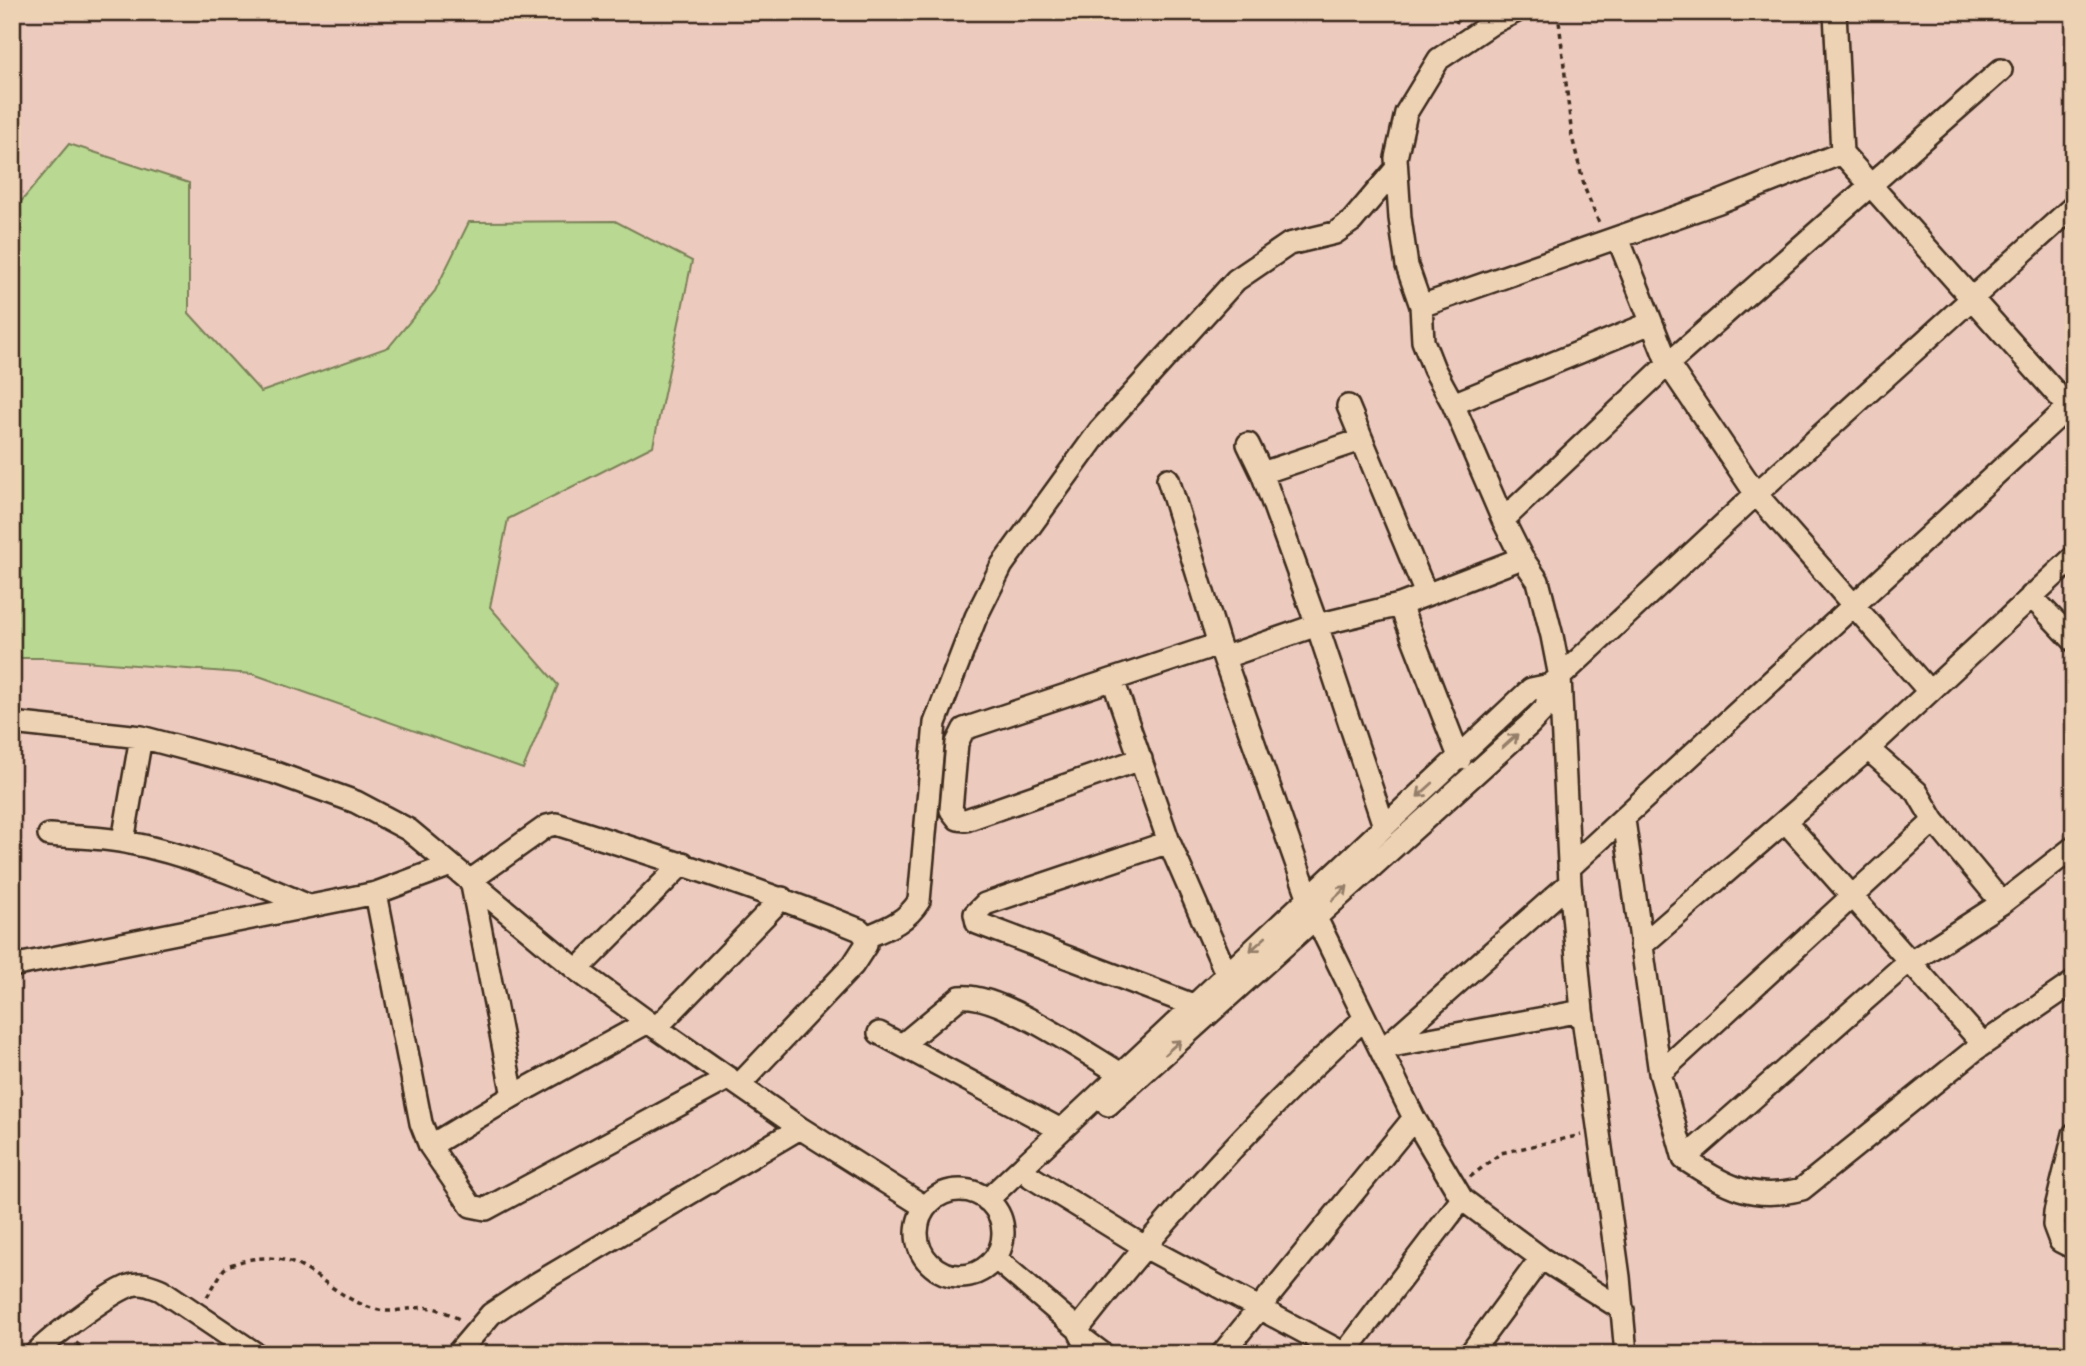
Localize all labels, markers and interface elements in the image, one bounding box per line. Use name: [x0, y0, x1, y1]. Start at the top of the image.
one-way arrow: [1500, 734, 1518, 750]
one-way arrow: [1416, 782, 1434, 798]
one-way arrow: [1331, 885, 1349, 901]
one-way arrow: [1249, 936, 1267, 952]
one-way arrow: [1163, 1039, 1181, 1055]

